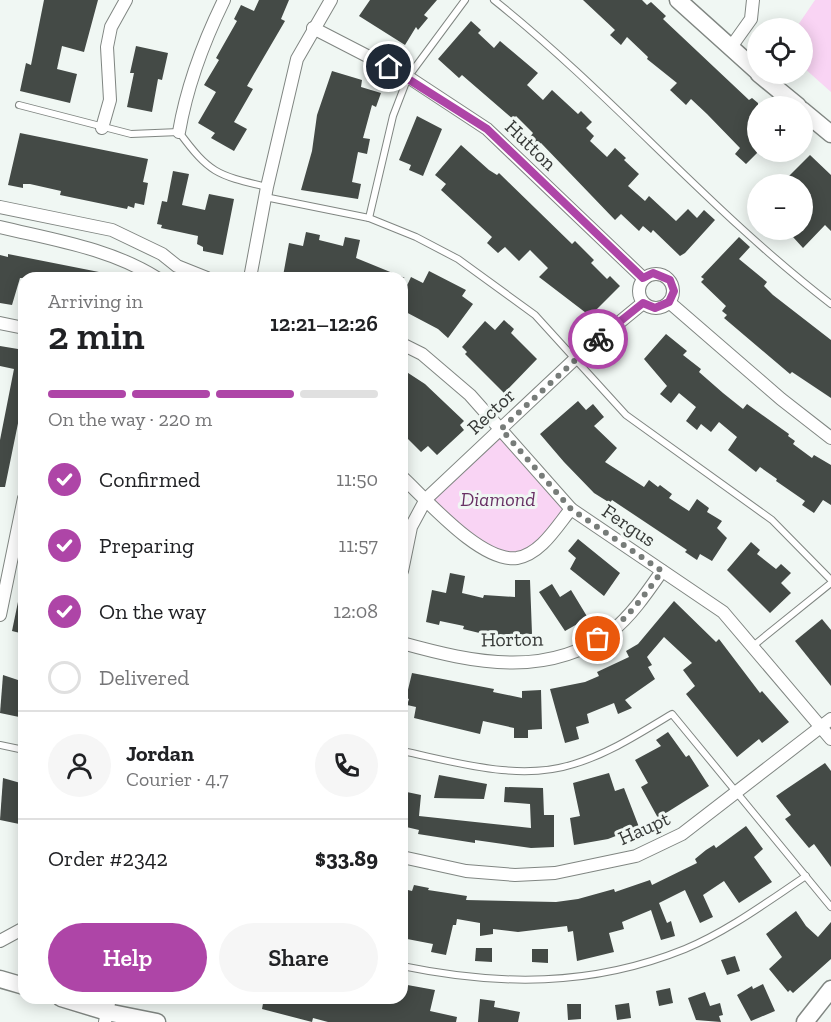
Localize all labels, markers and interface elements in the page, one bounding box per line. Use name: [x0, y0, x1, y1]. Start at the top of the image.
map controls: [747, 18, 813, 240]
button: locate: [747, 18, 813, 84]
pin: [363, 41, 414, 92]
icon: home: [372, 50, 405, 83]
button: +: [747, 96, 813, 162]
street label: Hutton: [500, 115, 562, 176]
button: −: [747, 174, 813, 240]
text: Arriving in: [48, 289, 143, 313]
courier: [568, 309, 628, 369]
text: 12:21–12:26: [270, 310, 378, 337]
text: 2 min: [48, 312, 145, 359]
icon: bike: [582, 323, 615, 356]
street label: Rector: [462, 383, 520, 439]
text: On the way · 220 m: [48, 407, 212, 431]
icon: check: [48, 463, 81, 496]
text: Confirmed: [99, 466, 200, 493]
text: 11:50: [336, 467, 378, 491]
park label: Diamond: [461, 487, 535, 511]
street label: Fergus: [598, 498, 660, 552]
icon: check: [48, 529, 81, 562]
text: Preparing: [99, 532, 194, 559]
text: 11:57: [338, 533, 378, 557]
icon: check: [48, 595, 81, 628]
text: On the way: [99, 598, 206, 625]
text: 12:08: [333, 599, 378, 623]
pin: [572, 613, 623, 664]
icon: bag: [581, 622, 614, 655]
street label: Horton: [481, 626, 544, 652]
text: Delivered: [99, 664, 189, 691]
button: person: [48, 734, 111, 797]
button: phone: [315, 734, 378, 797]
text: Jordan: [126, 740, 194, 767]
text: Courier · 4.7: [126, 767, 229, 791]
street label: Haupt: [614, 806, 674, 850]
text: Order #2342: [48, 845, 168, 872]
text: $33.89: [315, 845, 378, 872]
button: Help: [48, 923, 207, 992]
button: Share: [219, 923, 378, 992]

